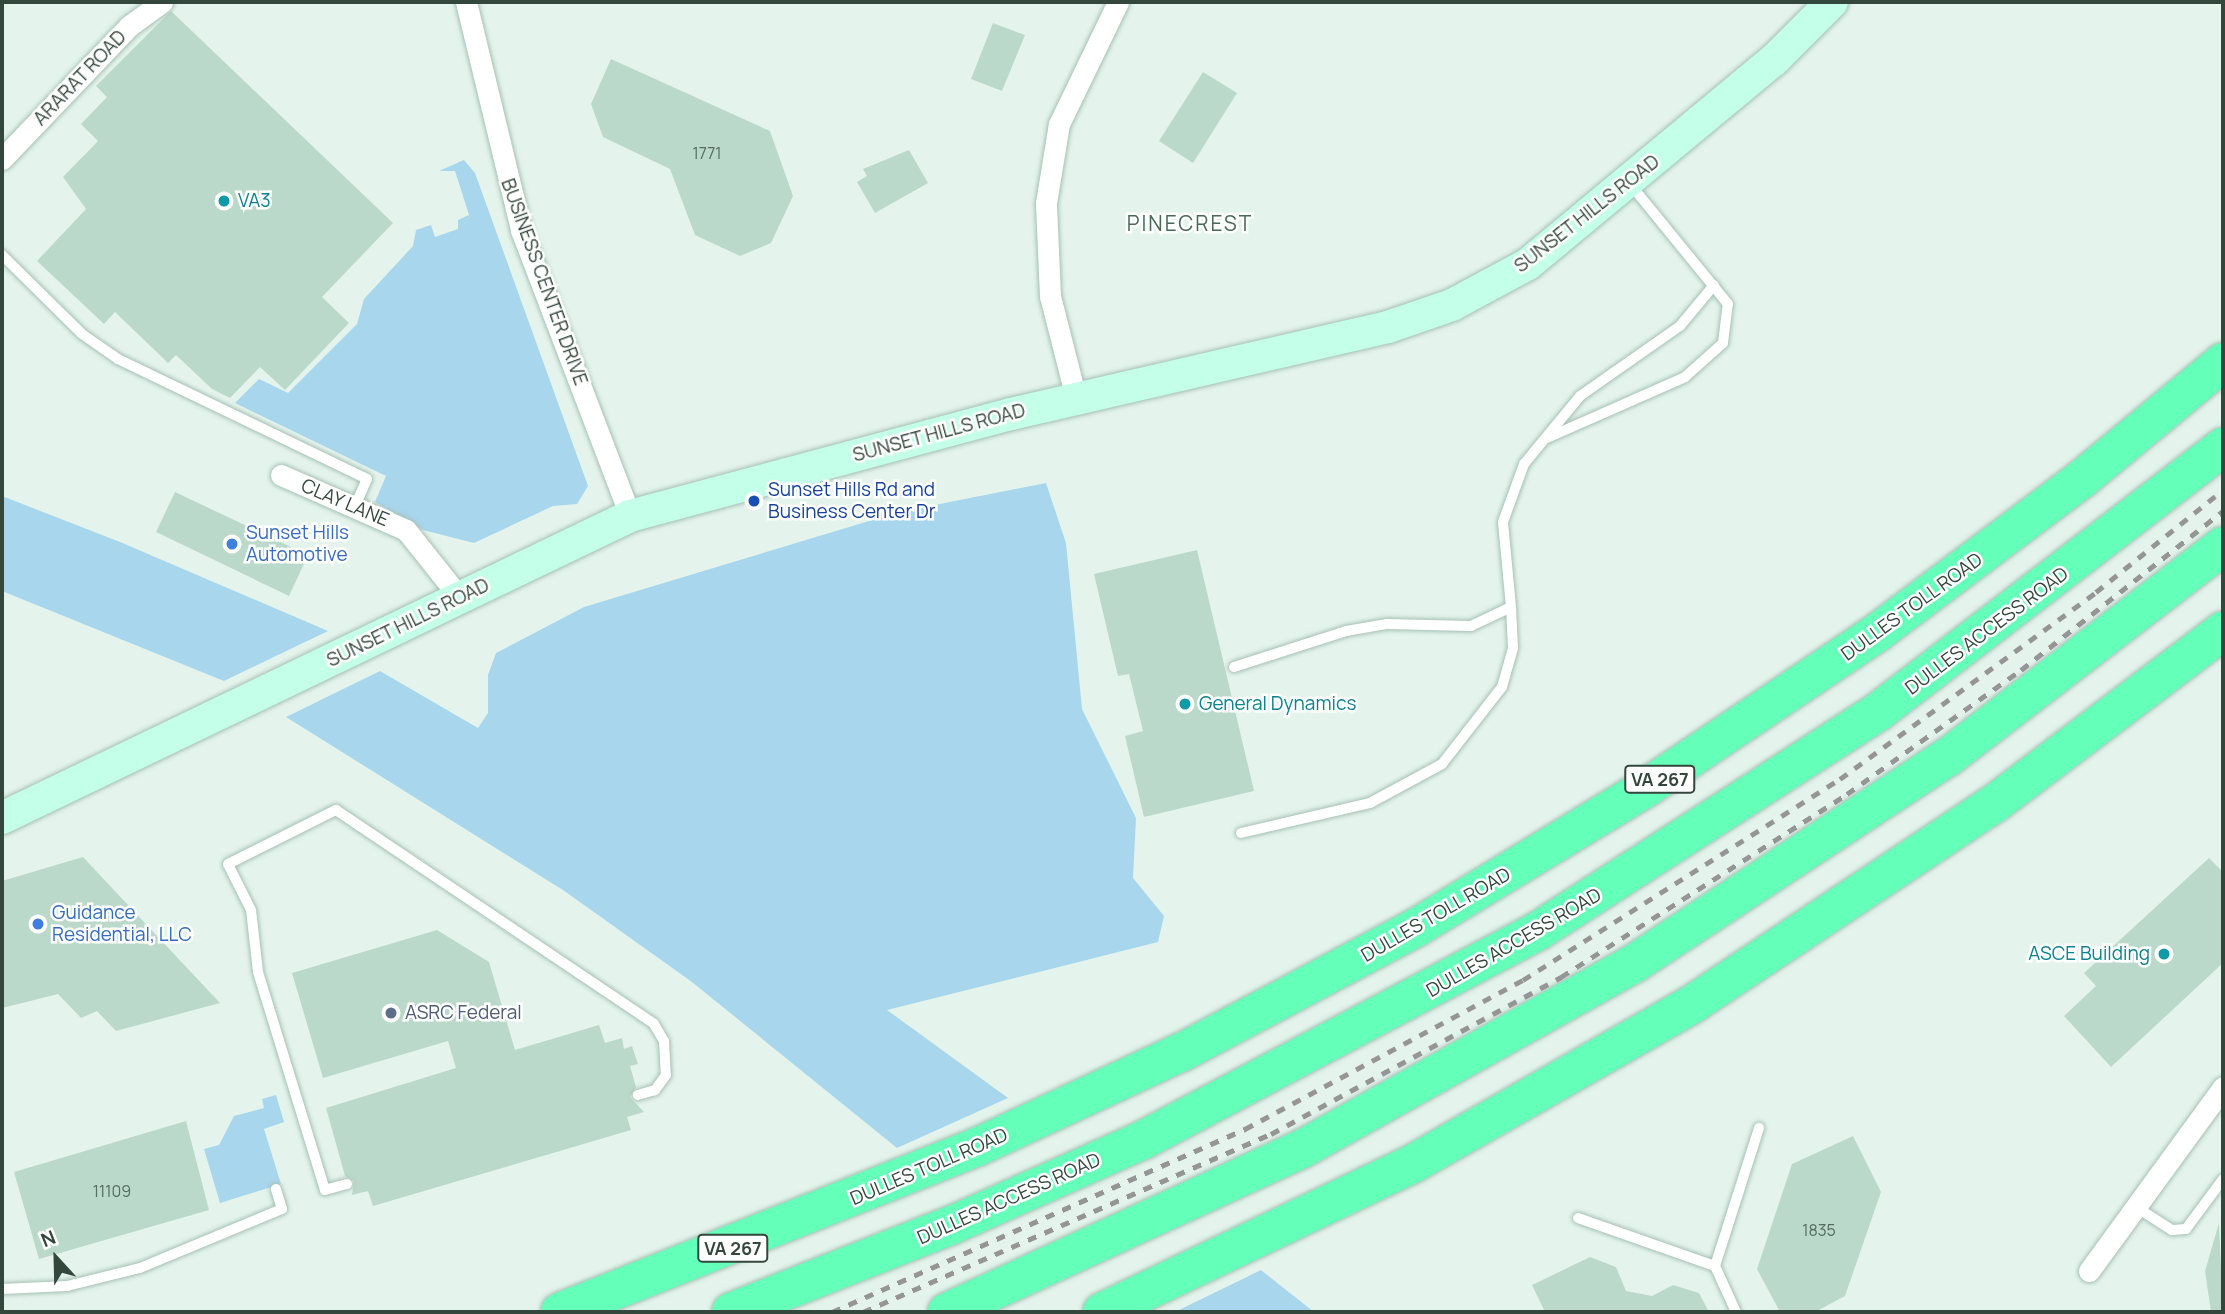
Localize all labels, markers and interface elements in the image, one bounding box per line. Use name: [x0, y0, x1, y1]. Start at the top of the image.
street label: ARARAT ROAD: [29, 25, 131, 131]
house number: 1771: [693, 143, 721, 163]
street label: SUNSET HILLS ROAD: [1510, 150, 1664, 278]
street label: BUSINESS CENTER DRIVE: [496, 176, 592, 388]
place label: VA3: [238, 190, 271, 212]
marker: VA3: [216, 193, 232, 209]
district label: PINECREST: [1128, 210, 1252, 236]
street label: SUNSET HILLS ROAD: [850, 399, 1028, 467]
street label: CLAY LANE: [297, 474, 393, 532]
place label: Sunset Hills Rd and Business Center Dr: [768, 479, 936, 523]
marker: Sunset Hills Rd and Business Center Dr: [746, 493, 762, 509]
place label: Sunset Hills Automotive: [246, 522, 349, 566]
marker: Sunset Hills Automotive: [224, 536, 240, 552]
street label: DULLES TOLL ROAD: [1837, 548, 1987, 666]
street label: DULLES ACCESS ROAD: [1901, 562, 2073, 700]
street label: SUNSET HILLS ROAD: [323, 574, 493, 672]
place label: General Dynamics: [1199, 693, 1356, 715]
marker: General Dynamics: [1177, 696, 1193, 712]
road number: VA 267: [1623, 764, 1697, 794]
street label: DULLES TOLL ROAD: [1357, 863, 1515, 967]
street label: DULLES ACCESS ROAD: [1422, 884, 1606, 1002]
place label: Guidance Residential, LLC: [52, 902, 192, 946]
marker: Guidance Residential, LLC: [30, 916, 46, 932]
place label: ASCE Building: [2028, 943, 2150, 965]
marker: ASCE Building: [2156, 946, 2172, 962]
place label: ASRC Federal: [405, 1002, 522, 1024]
marker: ASRC Federal: [383, 1005, 399, 1021]
street label: DULLES TOLL ROAD: [846, 1123, 1012, 1211]
street label: DULLES ACCESS ROAD: [914, 1148, 1104, 1250]
house number: 11109: [93, 1181, 131, 1201]
house number: 1835: [1802, 1220, 1836, 1240]
north arrow: [21, 1223, 91, 1293]
text: N: [37, 1224, 59, 1253]
road number: VA 267: [696, 1233, 770, 1262]

